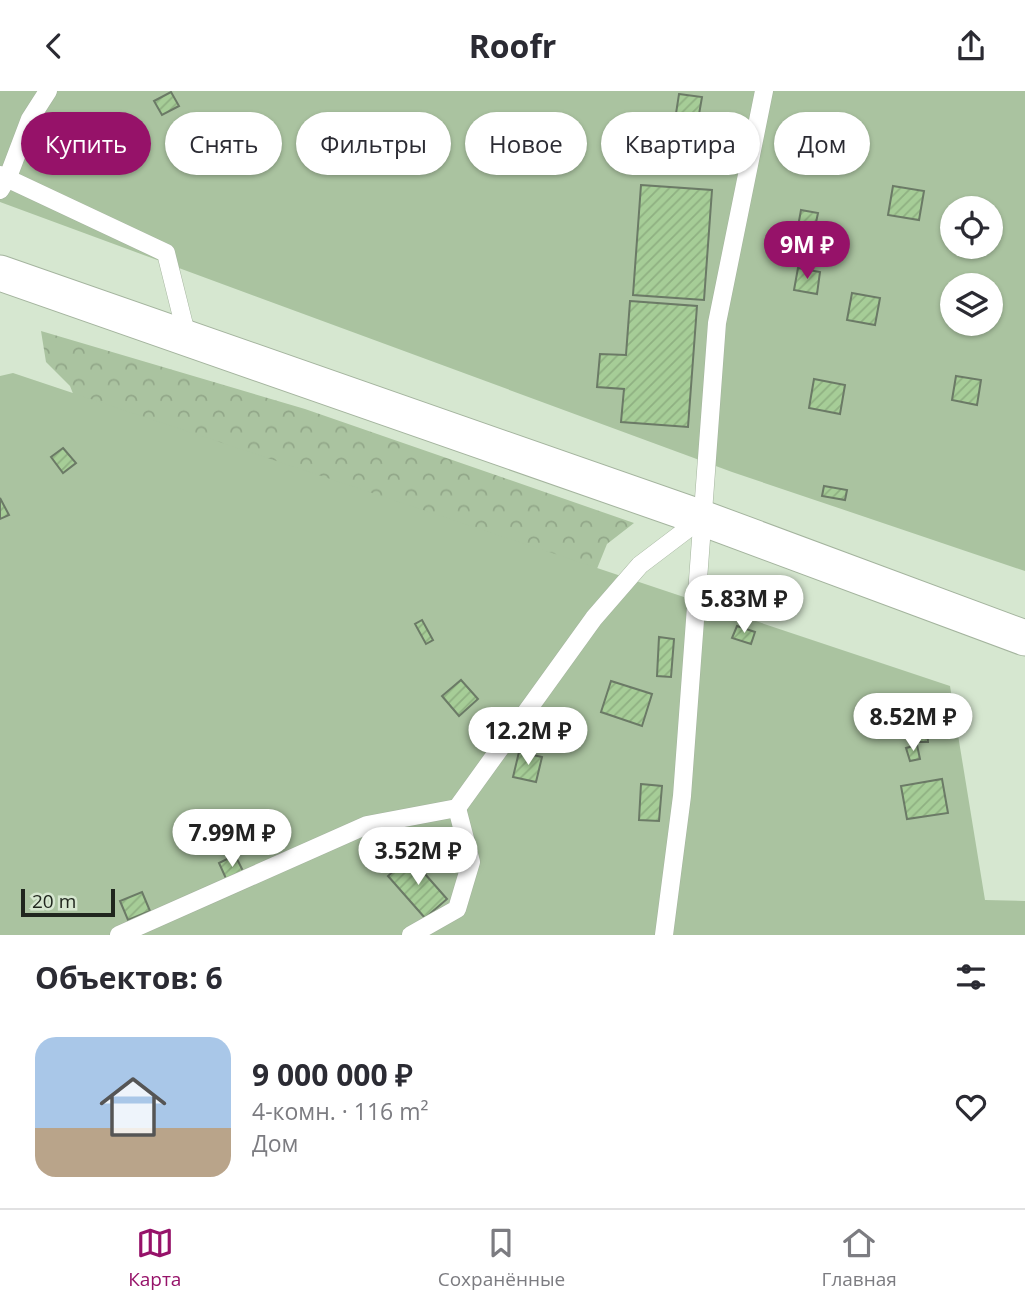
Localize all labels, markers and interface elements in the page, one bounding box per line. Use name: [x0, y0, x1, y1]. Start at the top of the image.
text: Roofr: [469, 24, 556, 67]
icon: back: [35, 27, 73, 65]
icon: share: [952, 27, 990, 65]
chip: Купить: [21, 112, 151, 175]
chip: Снять: [165, 112, 282, 175]
chip: Фильтры: [296, 112, 451, 175]
chip: Новое: [465, 112, 587, 175]
chip: Квартира: [601, 112, 760, 175]
chip: Дом: [774, 112, 870, 175]
map controls: [940, 196, 1003, 336]
button: locate: [940, 196, 1003, 259]
pin: 9M ₽: [766, 221, 848, 281]
text: 9M ₽: [780, 228, 834, 260]
button: layers: [940, 273, 1003, 336]
pin: 5.83M ₽: [679, 575, 809, 635]
text: 5.83M ₽: [700, 582, 788, 614]
pin: 8.52M ₽: [848, 693, 978, 753]
text: 8.52M ₽: [869, 700, 957, 732]
pin: 12.2M ₽: [463, 707, 593, 767]
text: 12.2M ₽: [484, 714, 572, 746]
pin: 7.99M ₽: [167, 809, 297, 869]
text: 7.99M ₽: [188, 816, 276, 848]
pin: 3.52M ₽: [353, 827, 483, 887]
text: 3.52M ₽: [374, 834, 462, 866]
scale bar: [21, 886, 116, 918]
text: 20 m: [32, 888, 76, 914]
text: Объектов: 6: [35, 957, 223, 998]
icon: filters: [952, 958, 990, 996]
text: 9 000 000 ₽: [252, 1054, 413, 1095]
icon: home: [91, 1065, 175, 1149]
icon: heart: [952, 1088, 990, 1126]
text: 4-комн. · 116 m²: [252, 1095, 428, 1127]
text: Дом: [252, 1127, 298, 1159]
tab: Карта: [128, 1224, 181, 1292]
tab: Сохранённые: [438, 1224, 565, 1292]
tab: Главная: [822, 1224, 897, 1292]

